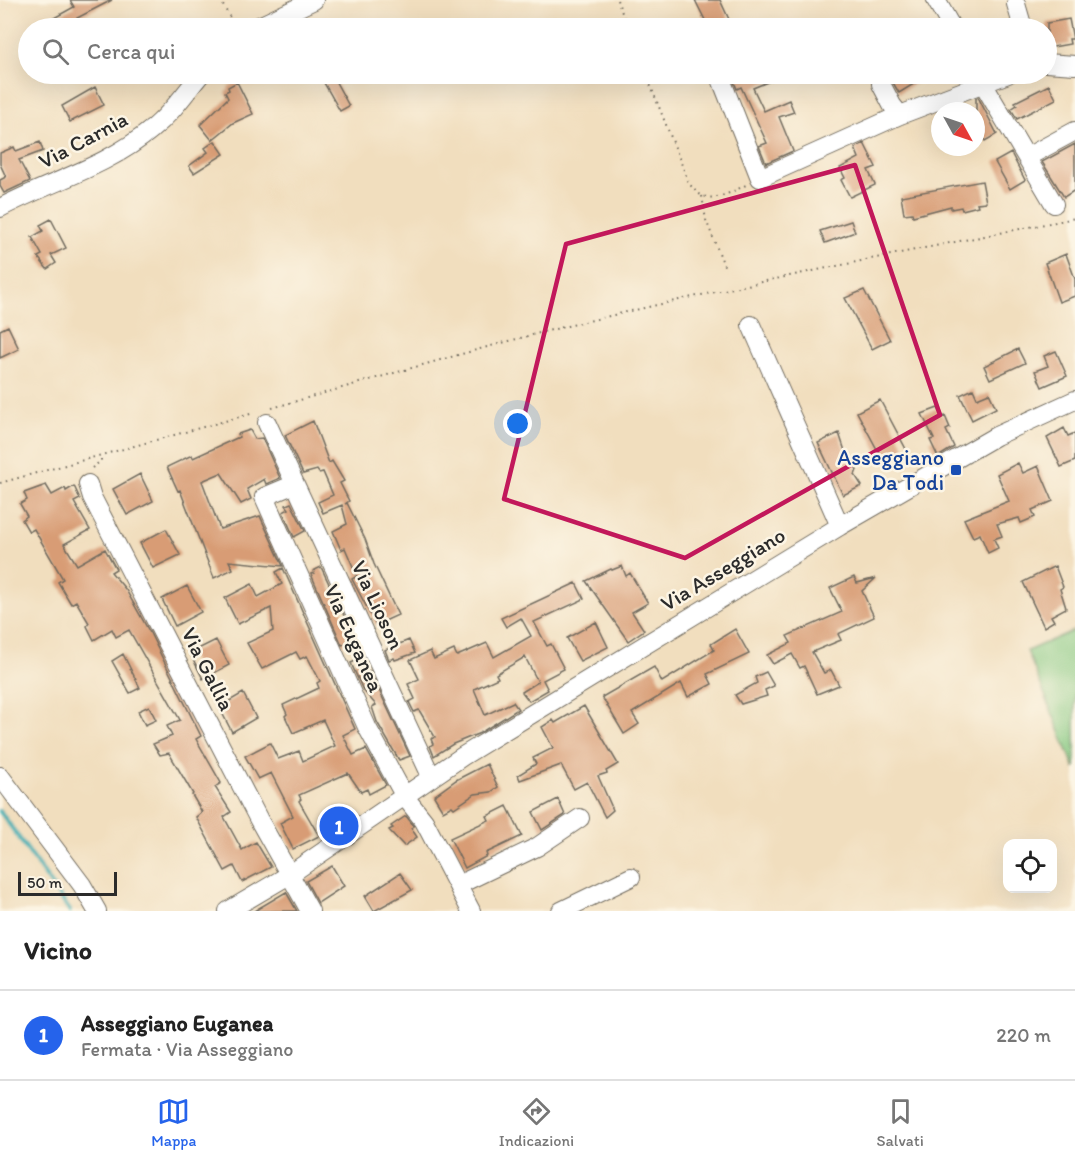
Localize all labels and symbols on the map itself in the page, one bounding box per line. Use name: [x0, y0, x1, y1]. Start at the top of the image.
north arrow: [931, 102, 985, 156]
street label: Via Carnia: [34, 105, 132, 175]
your location: [503, 409, 532, 438]
place label: Asseggiano Da Todi: [837, 444, 944, 496]
marker: Asseggiano Da Todi: [949, 463, 963, 477]
street label: Via Asseggiano: [656, 521, 790, 617]
street label: Via Lioson: [346, 556, 410, 654]
street label: Via Euganea: [318, 580, 390, 697]
street label: Via Gallia: [176, 623, 241, 715]
pin: 1: [320, 804, 358, 848]
scale bar: [18, 869, 117, 896]

